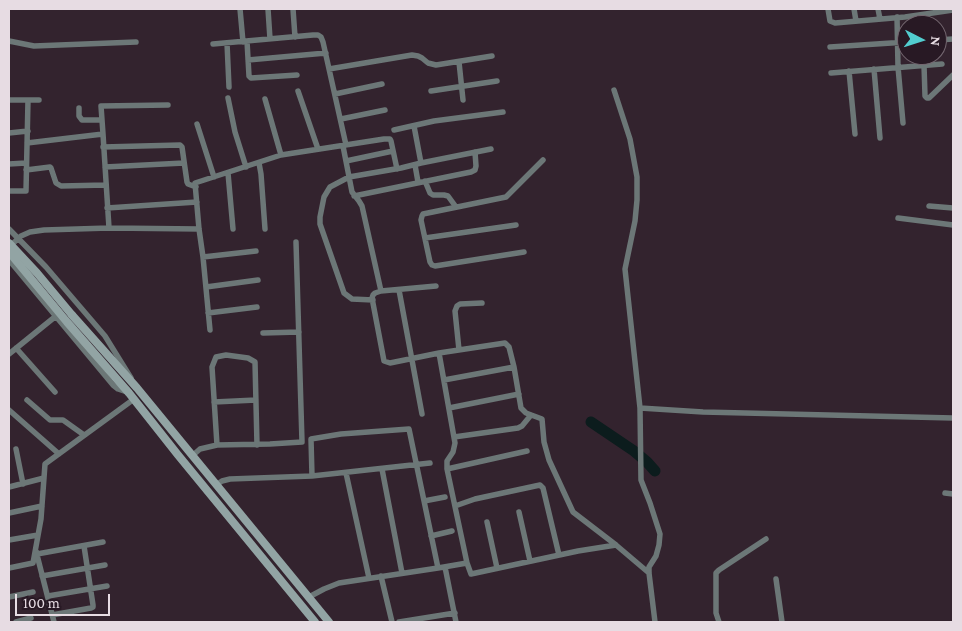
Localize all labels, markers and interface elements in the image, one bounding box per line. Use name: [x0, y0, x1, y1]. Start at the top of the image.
north arrow: [897, 15, 947, 65]
text: N: [928, 36, 944, 47]
scale bar: [18, 584, 112, 616]
text: 100 m: [23, 595, 60, 611]

